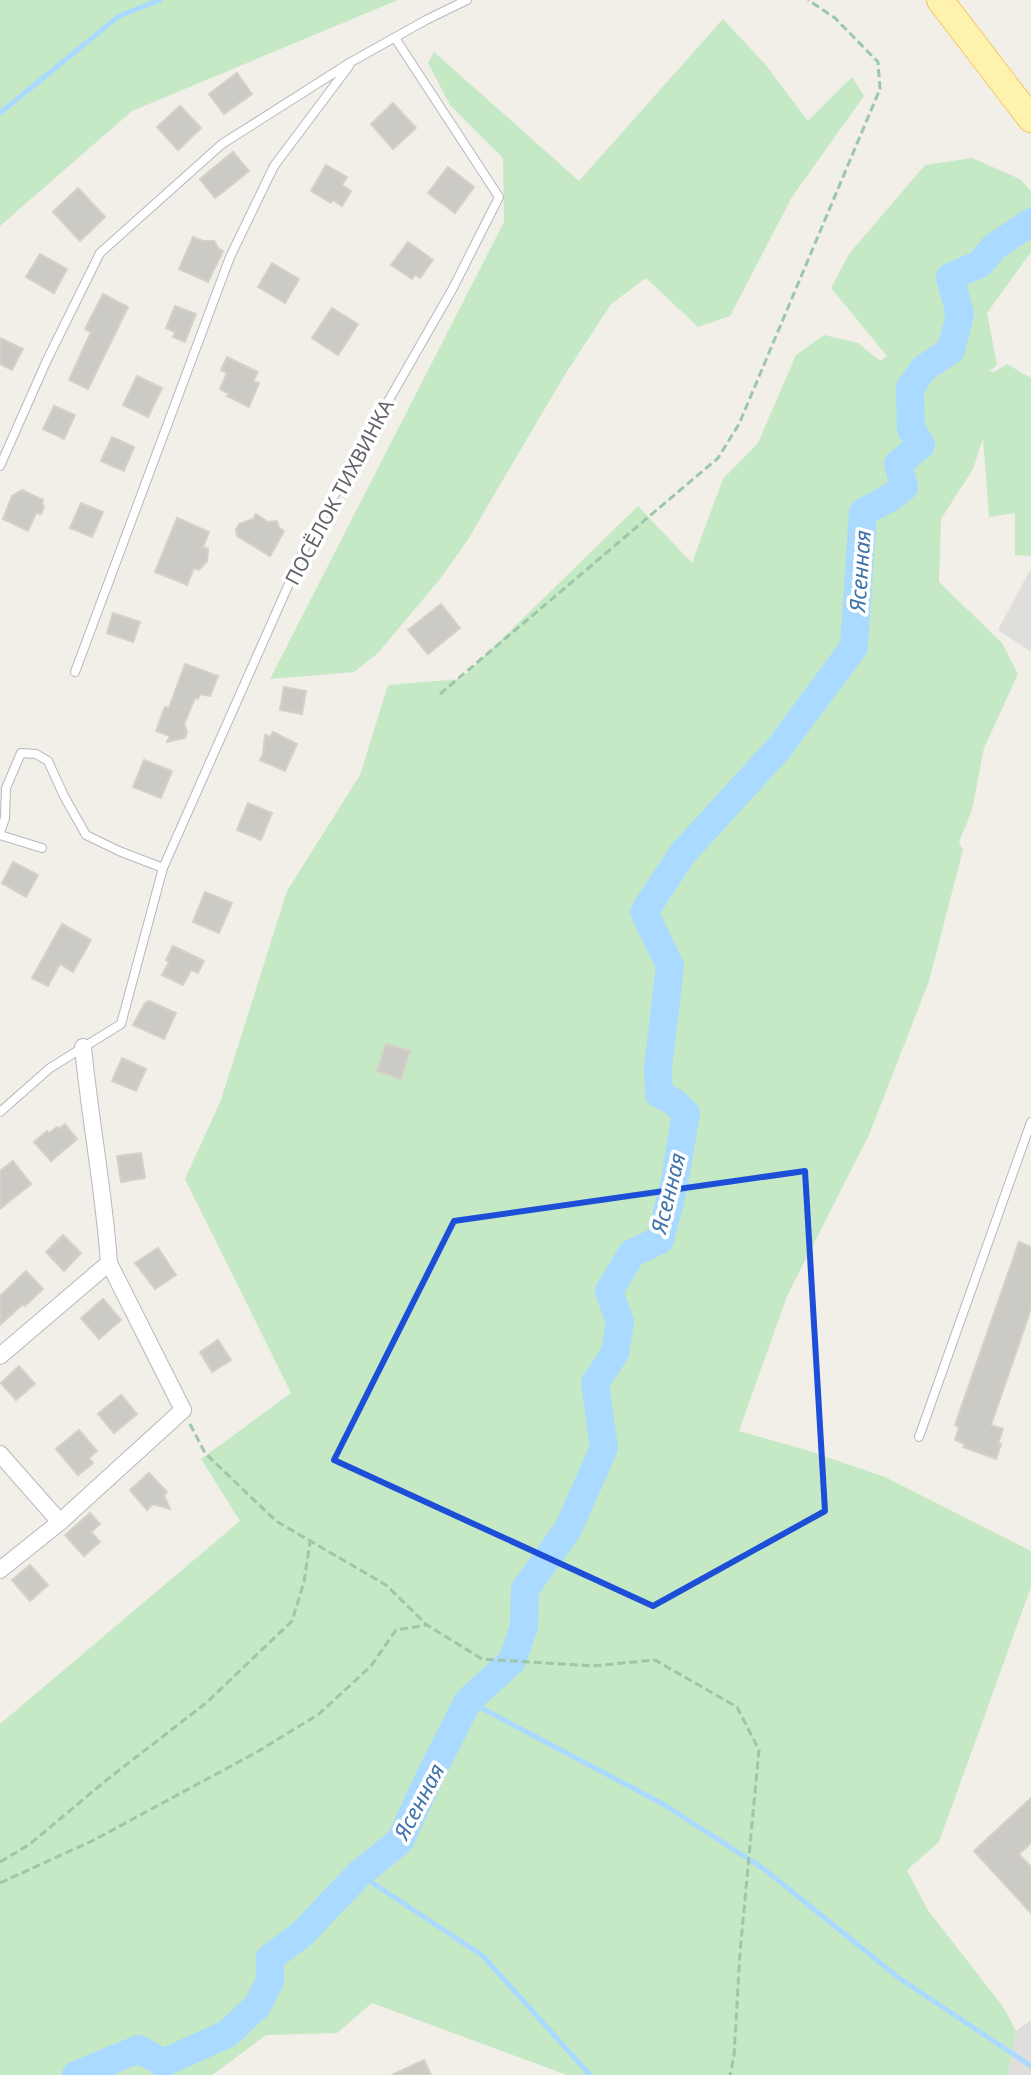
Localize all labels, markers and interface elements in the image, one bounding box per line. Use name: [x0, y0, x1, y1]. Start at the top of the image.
street label: ПОСЁЛОК ТИХВИНКА: [279, 394, 400, 590]
water label: Ясенная: [841, 529, 877, 614]
water label: Ясенная: [642, 1150, 691, 1237]
water label: Ясенная: [385, 1758, 451, 1845]

